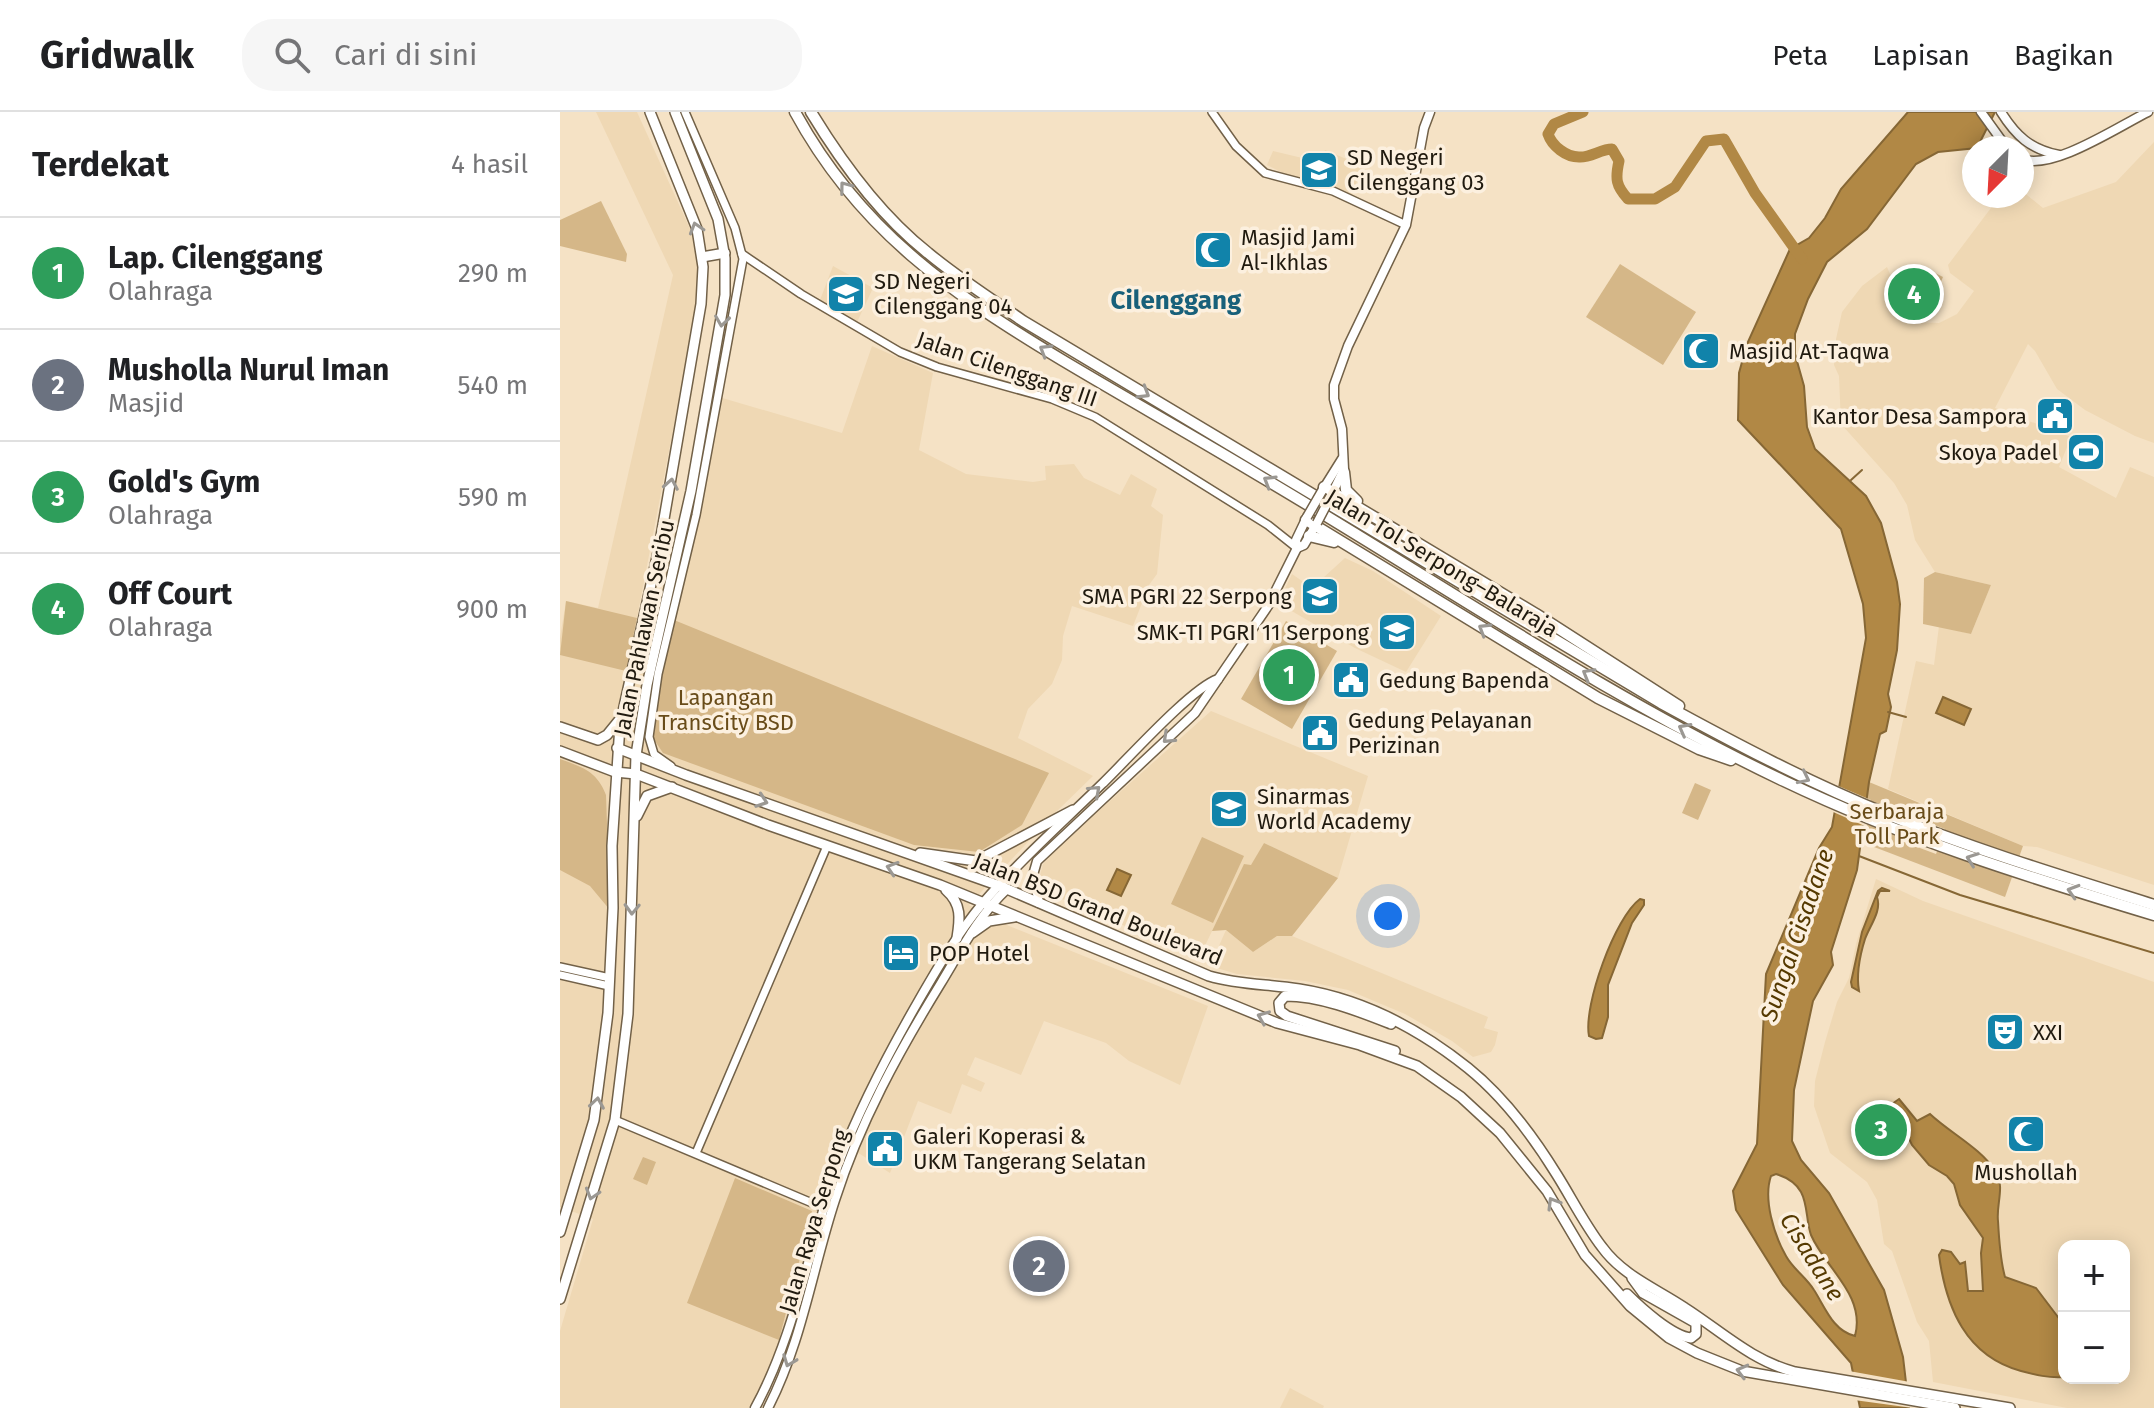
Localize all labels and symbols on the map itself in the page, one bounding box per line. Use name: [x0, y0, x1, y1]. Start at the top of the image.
north arrow: [1962, 136, 2034, 208]
place label: SD Negeri Cilenggang 03: [1347, 144, 1484, 196]
school or university icon: SD Negeri Cilenggang 03: [1298, 149, 1340, 191]
one-way arrow: [840, 181, 855, 195]
one-way arrow: [689, 221, 705, 235]
place label: Masjid Jami Al-Ikhlas: [1241, 224, 1355, 276]
mosque icon: Masjid Jami Al-Ikhlas: [1192, 229, 1234, 271]
pin: 4: [1888, 264, 1940, 324]
place label: SD Negeri Cilenggang 04: [874, 268, 1013, 320]
school or university icon: SD Negeri Cilenggang 04: [825, 273, 867, 315]
district label: Cilenggang: [1111, 285, 1242, 316]
one-way arrow: [714, 314, 731, 327]
street label: Jalan Cilenggang III: [913, 325, 1101, 413]
mosque icon: Masjid At-Taqwa: [1680, 330, 1722, 372]
place label: Masjid At-Taqwa: [1729, 338, 1890, 365]
one-way arrow: [1039, 344, 1054, 359]
one-way arrow: [1135, 384, 1150, 399]
public building icon: Kantor Desa Sampora: [2034, 395, 2076, 437]
place label: Kantor Desa Sampora: [1812, 403, 2027, 430]
sports icon: Skoya Padel: [2065, 431, 2107, 473]
place label: Skoya Padel: [1939, 439, 2058, 466]
one-way arrow: [1263, 476, 1278, 491]
one-way arrow: [661, 478, 678, 491]
street label: Jalan Tol Serpong–Balaraja: [1321, 483, 1563, 643]
street label: Jalan Pahlawan Seribu: [608, 517, 680, 739]
school or university icon: SMA PGRI 22 Serpong: [1299, 575, 1341, 617]
place label: SMA PGRI 22 Serpong: [1082, 583, 1293, 610]
school or university icon: SMK-TI PGRI 11 Serpong: [1376, 611, 1418, 653]
place label: SMK-TI PGRI 11 Serpong: [1137, 619, 1370, 646]
one-way arrow: [1478, 623, 1493, 639]
pin: 1: [1263, 645, 1315, 705]
public building icon: Gedung Bapenda: [1330, 659, 1372, 701]
place label: Gedung Bapenda: [1379, 667, 1549, 694]
one-way arrow: [1582, 668, 1596, 684]
park label: Lapangan TransCity BSD: [658, 684, 794, 736]
place label: Gedung Pelayanan Perizinan: [1348, 707, 1532, 759]
public building icon: Gedung Pelayanan Perizinan: [1299, 712, 1341, 754]
one-way arrow: [1678, 724, 1693, 739]
one-way arrow: [1163, 729, 1178, 743]
one-way arrow: [1796, 768, 1811, 784]
place label: Sinarmas World Academy: [1257, 783, 1411, 835]
one-way arrow: [1085, 786, 1100, 800]
school or university icon: Sinarmas World Academy: [1208, 788, 1250, 830]
one-way arrow: [754, 792, 768, 808]
park label: Serbaraja Toll Park: [1850, 798, 1944, 850]
water label: Sungai Cisadane: [1754, 845, 1840, 1026]
street label: Jalan BSD Grand Boulevard: [969, 847, 1227, 971]
one-way arrow: [1966, 852, 1980, 868]
one-way arrow: [886, 862, 900, 878]
one-way arrow: [2067, 884, 2081, 900]
your location: [1368, 896, 1408, 936]
one-way arrow: [623, 903, 641, 916]
hotel icon: POP Hotel: [880, 932, 922, 974]
place label: POP Hotel: [929, 940, 1029, 967]
one-way arrow: [1257, 1011, 1271, 1027]
theatre icon: XXI: [1984, 1011, 2026, 1053]
place label: XXI: [2033, 1019, 2063, 1046]
one-way arrow: [588, 1096, 605, 1110]
pin: 3: [1855, 1100, 1907, 1160]
mosque icon: Mushollah: [2005, 1113, 2047, 1155]
place label: Galeri Koperasi & UKM Tangerang Selatan: [913, 1123, 1146, 1175]
street label: Jalan Raya Serpong: [773, 1125, 855, 1316]
public building icon: Galeri Koperasi & UKM Tangerang Selatan: [864, 1128, 906, 1170]
place label: Mushollah: [1974, 1159, 2078, 1186]
one-way arrow: [585, 1187, 601, 1201]
one-way arrow: [1547, 1197, 1563, 1212]
water label: Cisadane: [1774, 1208, 1850, 1306]
pin: 2: [1013, 1236, 1065, 1296]
one-way arrow: [782, 1354, 799, 1368]
one-way arrow: [1735, 1363, 1749, 1380]

